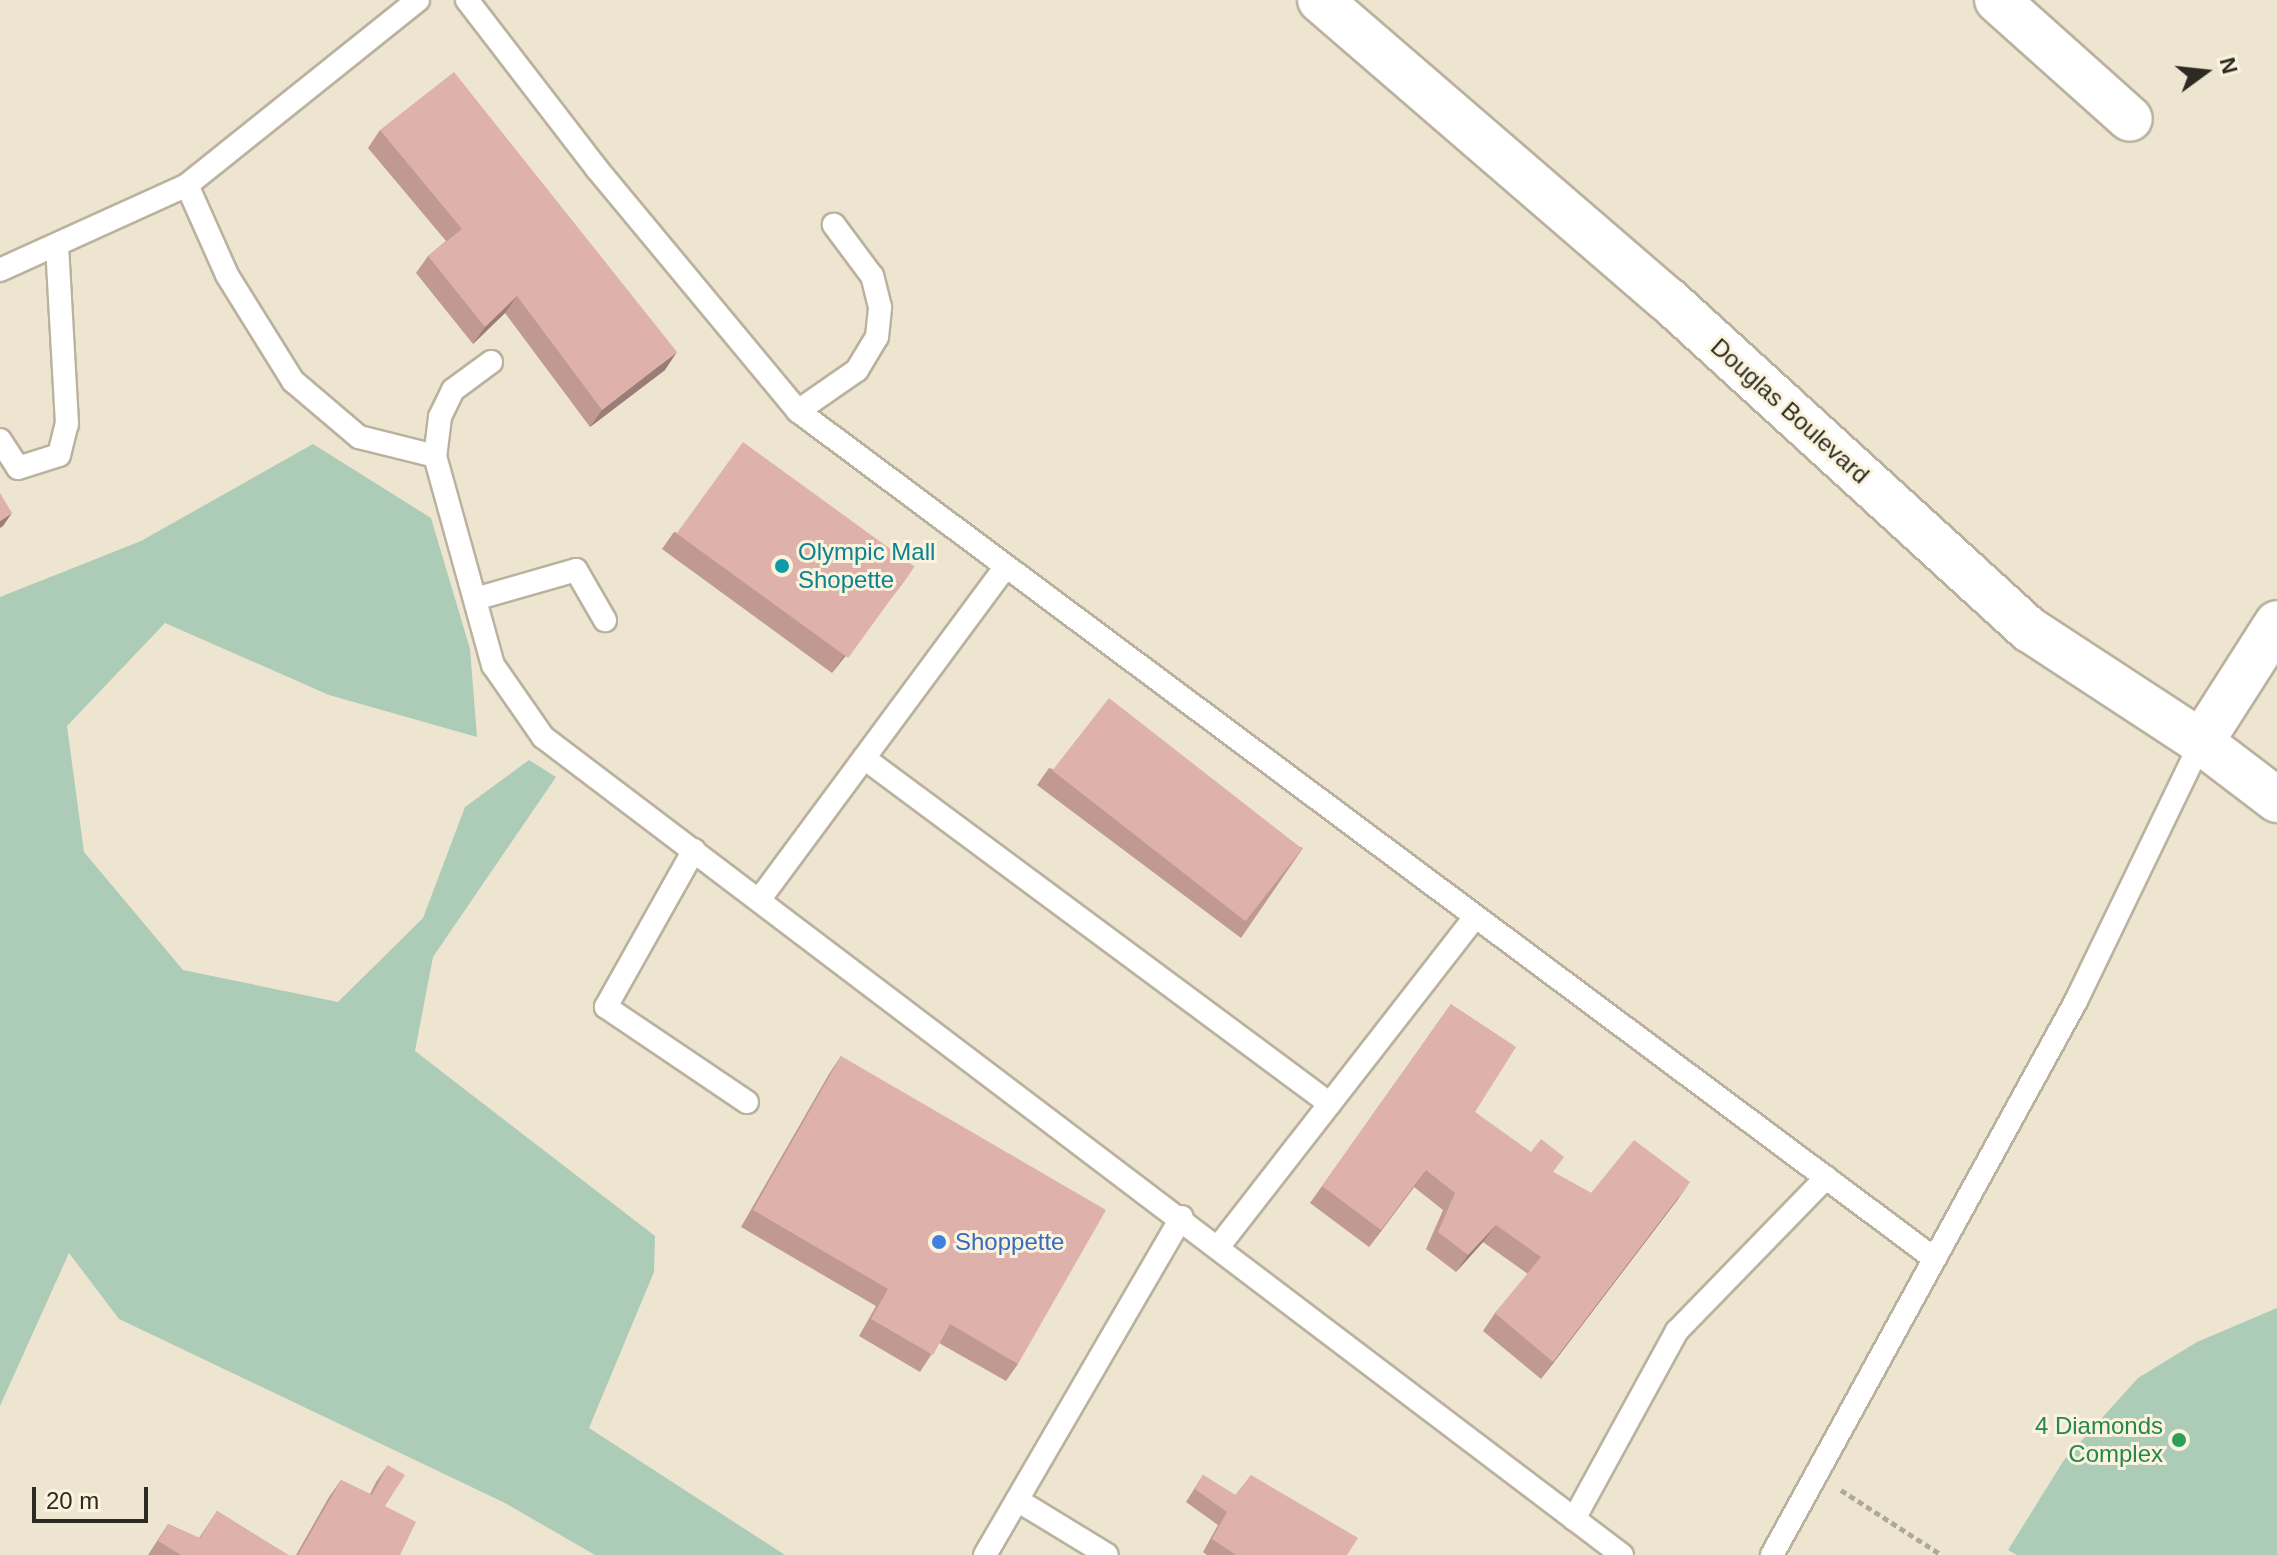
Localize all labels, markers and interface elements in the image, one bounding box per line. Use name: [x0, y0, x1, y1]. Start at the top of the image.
north arrow: [2165, 32, 2245, 112]
text: N: [2215, 55, 2243, 77]
street label: Douglas Boulevard: [1705, 332, 1875, 490]
place label: Olympic Mall Shopette: [798, 538, 935, 594]
marker: Olympic Mall Shopette: [773, 557, 791, 575]
place label: Shoppette: [955, 1228, 1064, 1256]
marker: Shoppette: [930, 1233, 948, 1251]
place label: 4 Diamonds Complex: [2035, 1412, 2163, 1468]
marker: 4 Diamonds Complex: [2170, 1431, 2188, 1449]
scale bar: [36, 1471, 152, 1521]
text: 20 m: [46, 1487, 99, 1514]

